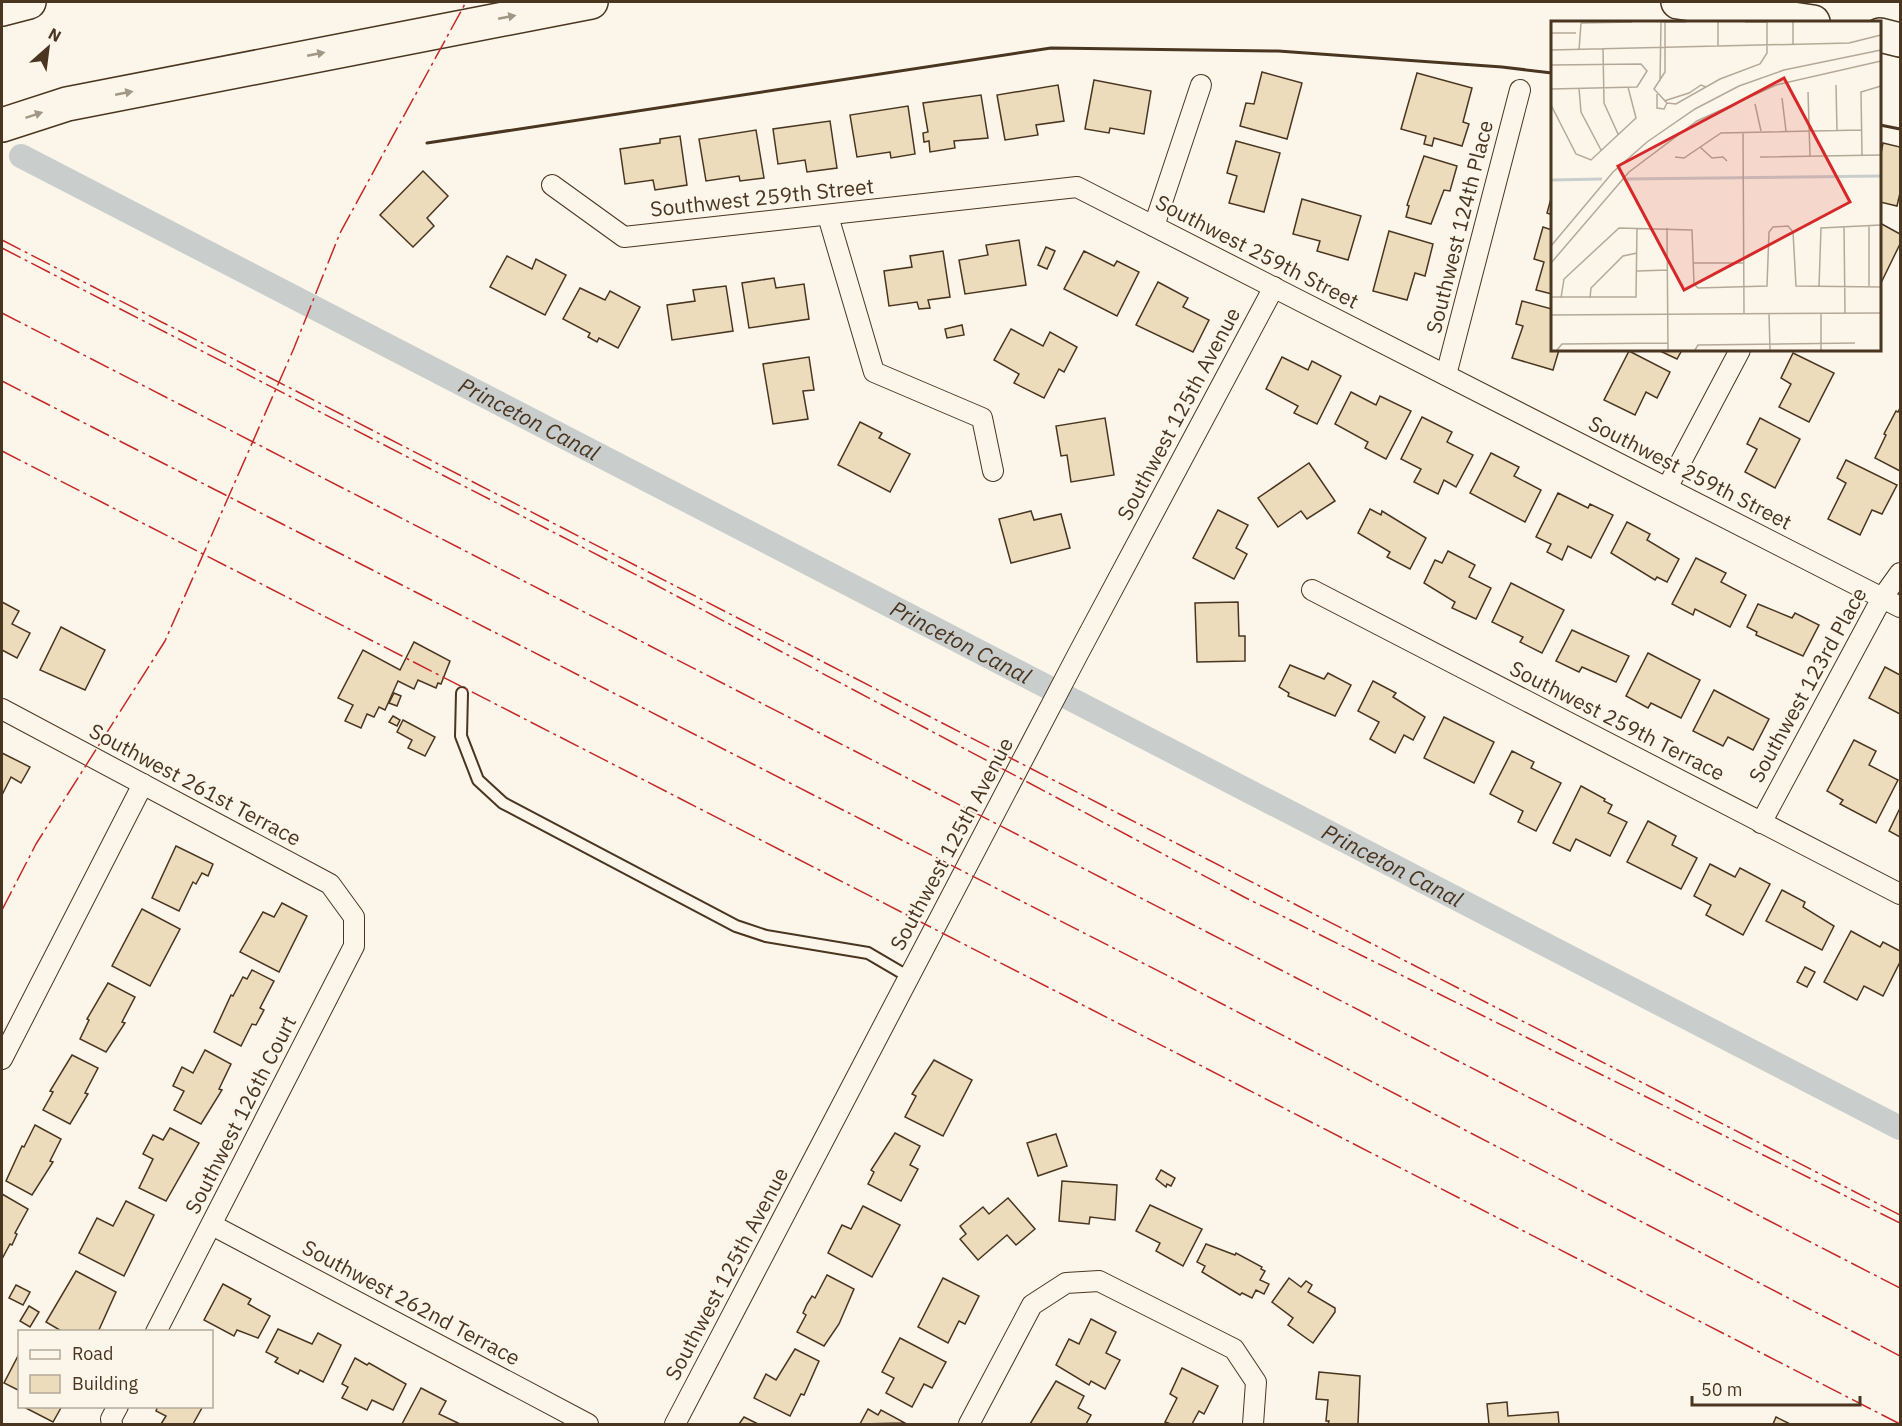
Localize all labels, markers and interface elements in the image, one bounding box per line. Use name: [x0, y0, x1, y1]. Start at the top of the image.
one-way arrow: [498, 12, 517, 21]
north arrow: [18, 18, 78, 78]
inset map: [1551, 21, 1881, 351]
text: N: [45, 23, 65, 46]
one-way arrow: [306, 49, 325, 58]
one-way arrow: [115, 88, 134, 97]
one-way arrow: [25, 110, 43, 119]
street label: Southwest 124th Place: [1419, 117, 1499, 336]
street label: Southwest 259th Street: [649, 171, 875, 223]
street label: Southwest 259th Street: [1151, 188, 1364, 315]
street label: Southwest 125th Avenue: [1110, 302, 1246, 525]
water label: Princeton Canal: [454, 370, 605, 467]
street label: Southwest 259th Street: [1584, 409, 1797, 536]
street label: Southwest 123rd Place: [1742, 582, 1873, 787]
water label: Princeton Canal: [886, 593, 1036, 690]
street label: Southwest 259th Terrace: [1505, 654, 1730, 787]
street label: Southwest 261st Terrace: [85, 716, 306, 852]
street label: Southwest 125th Avenue: [883, 732, 1019, 955]
water label: Princeton Canal: [1317, 817, 1468, 913]
street label: Southwest 126th Court: [178, 1011, 302, 1218]
street label: Southwest 125th Avenue: [658, 1162, 794, 1385]
street label: Southwest 262nd Terrace: [298, 1233, 525, 1371]
legend: [18, 1330, 213, 1408]
text: Road: [72, 1342, 113, 1365]
scale bar: [1692, 1369, 1860, 1407]
text: Building: [72, 1372, 139, 1395]
text: 50 m: [1701, 1378, 1743, 1401]

